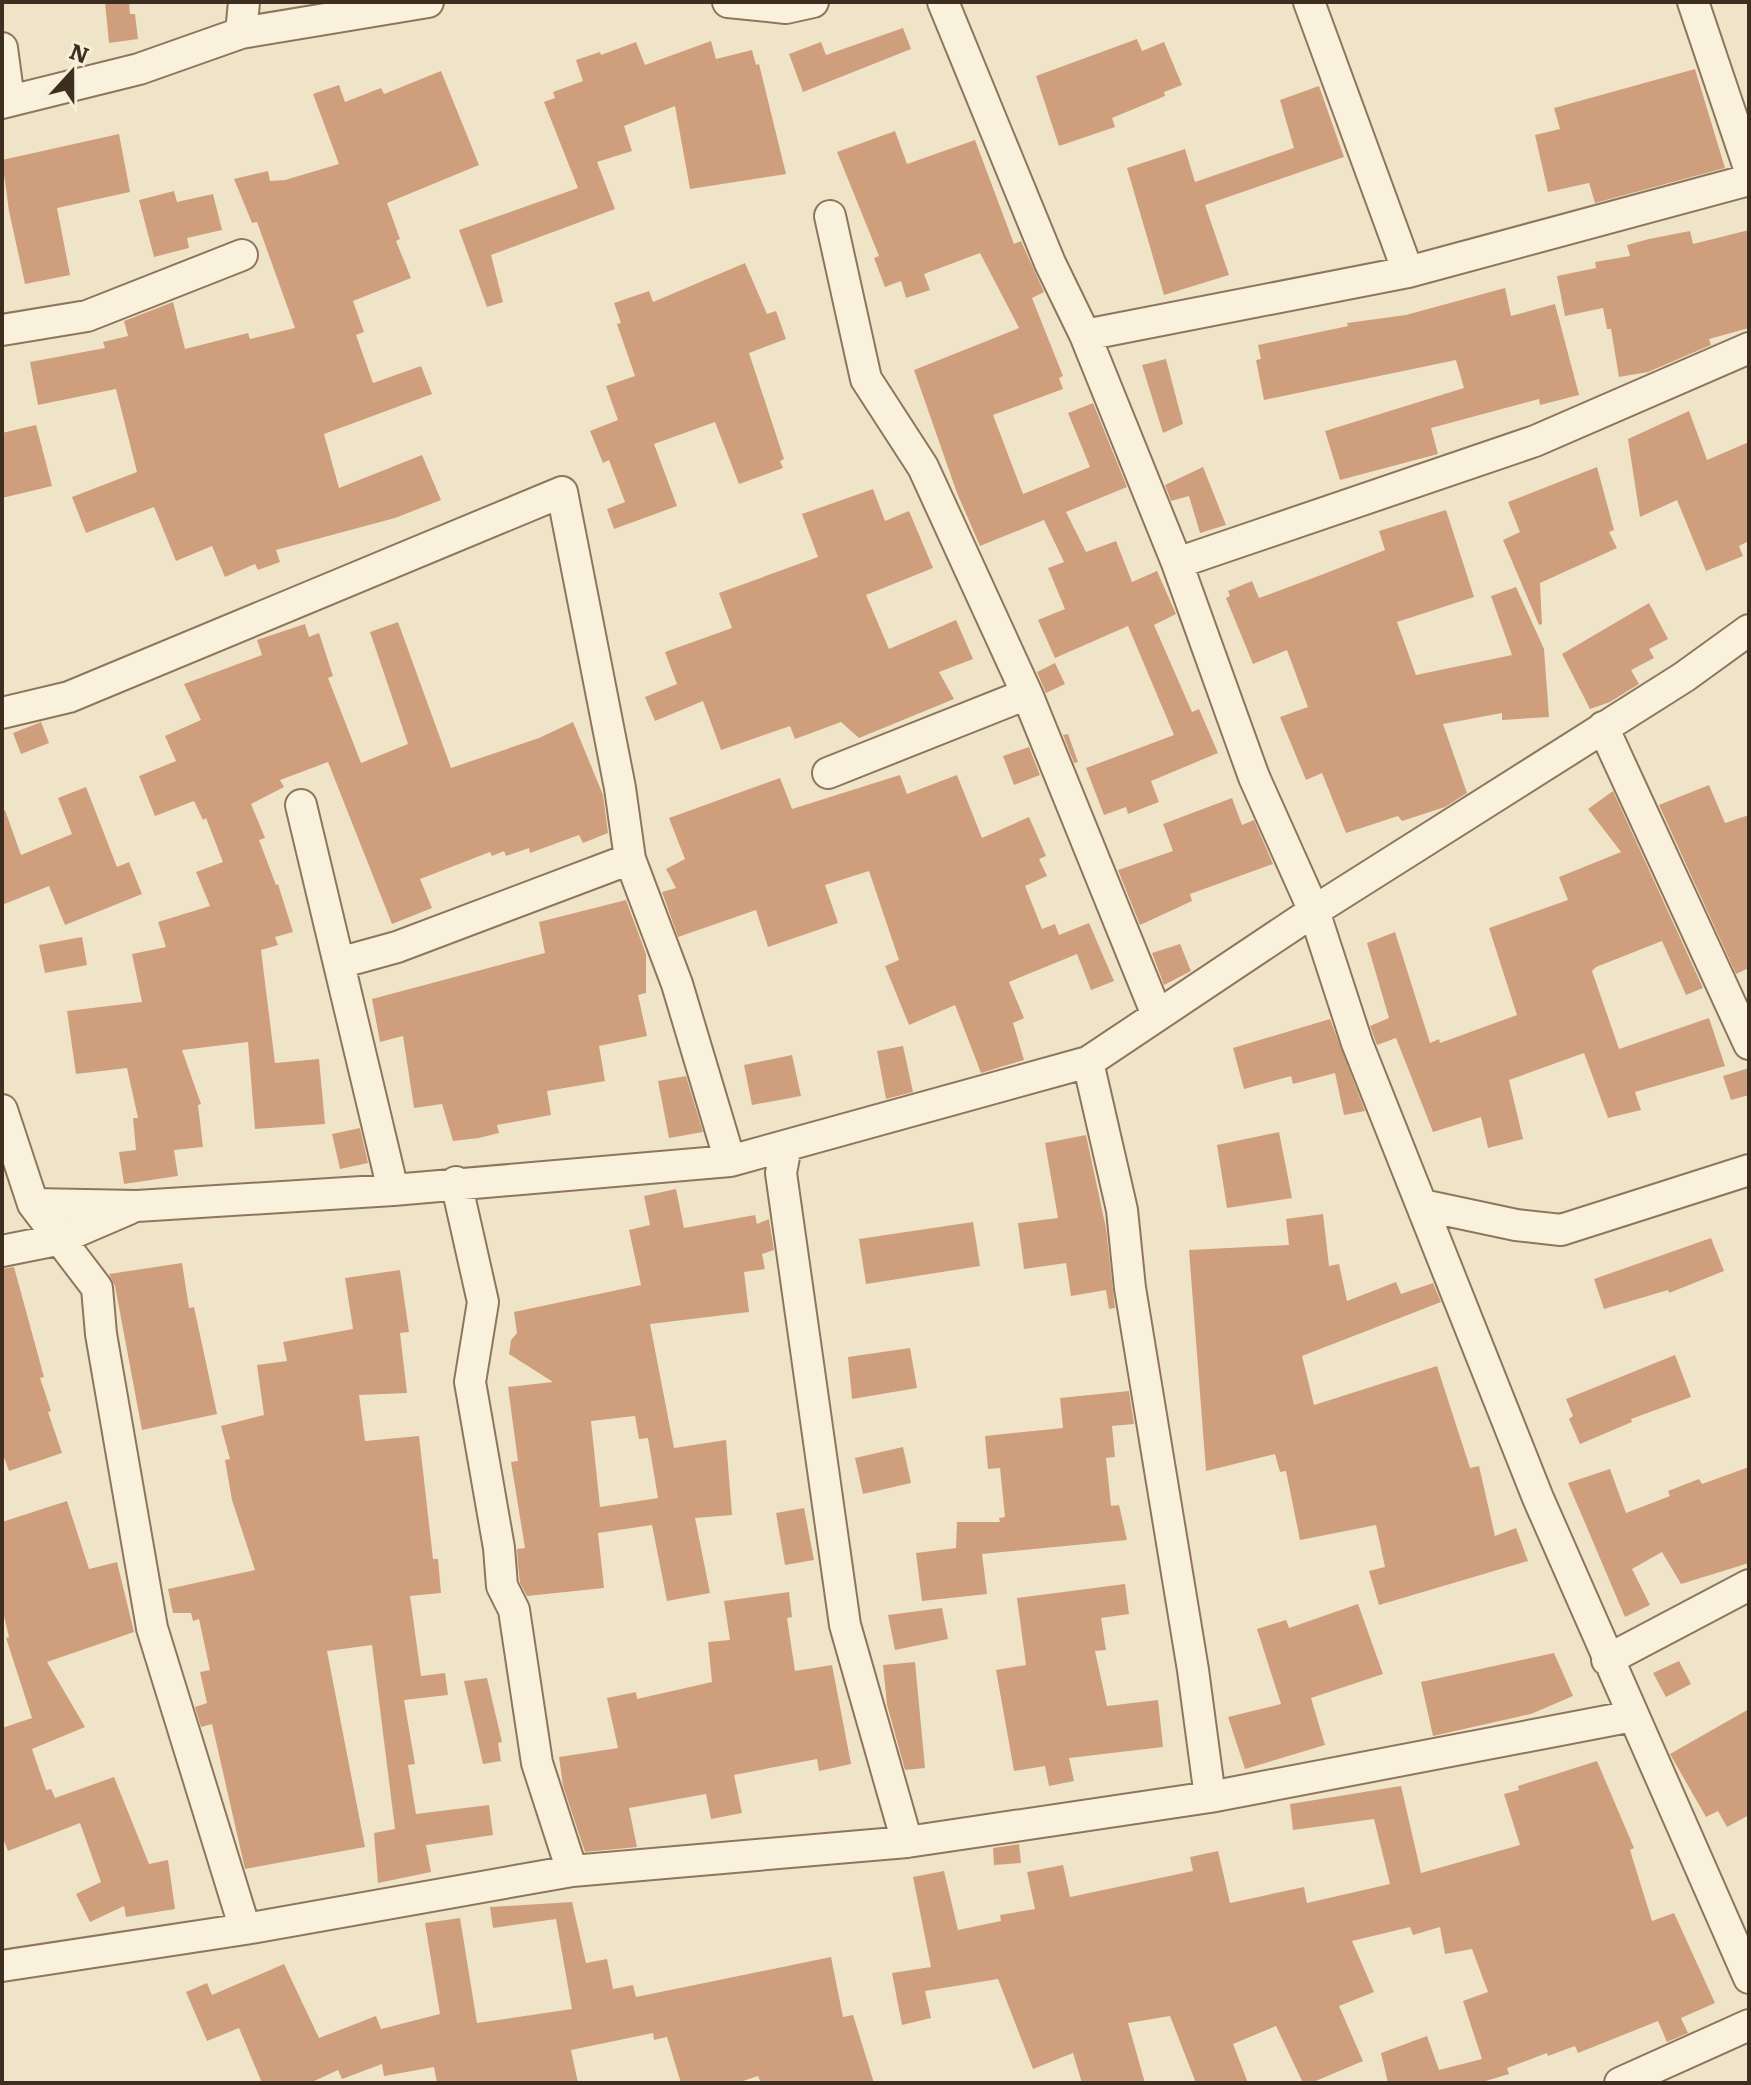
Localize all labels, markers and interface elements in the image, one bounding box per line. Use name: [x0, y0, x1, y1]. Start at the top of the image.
north arrow: [32, 32, 112, 112]
text: N: [65, 33, 94, 71]

